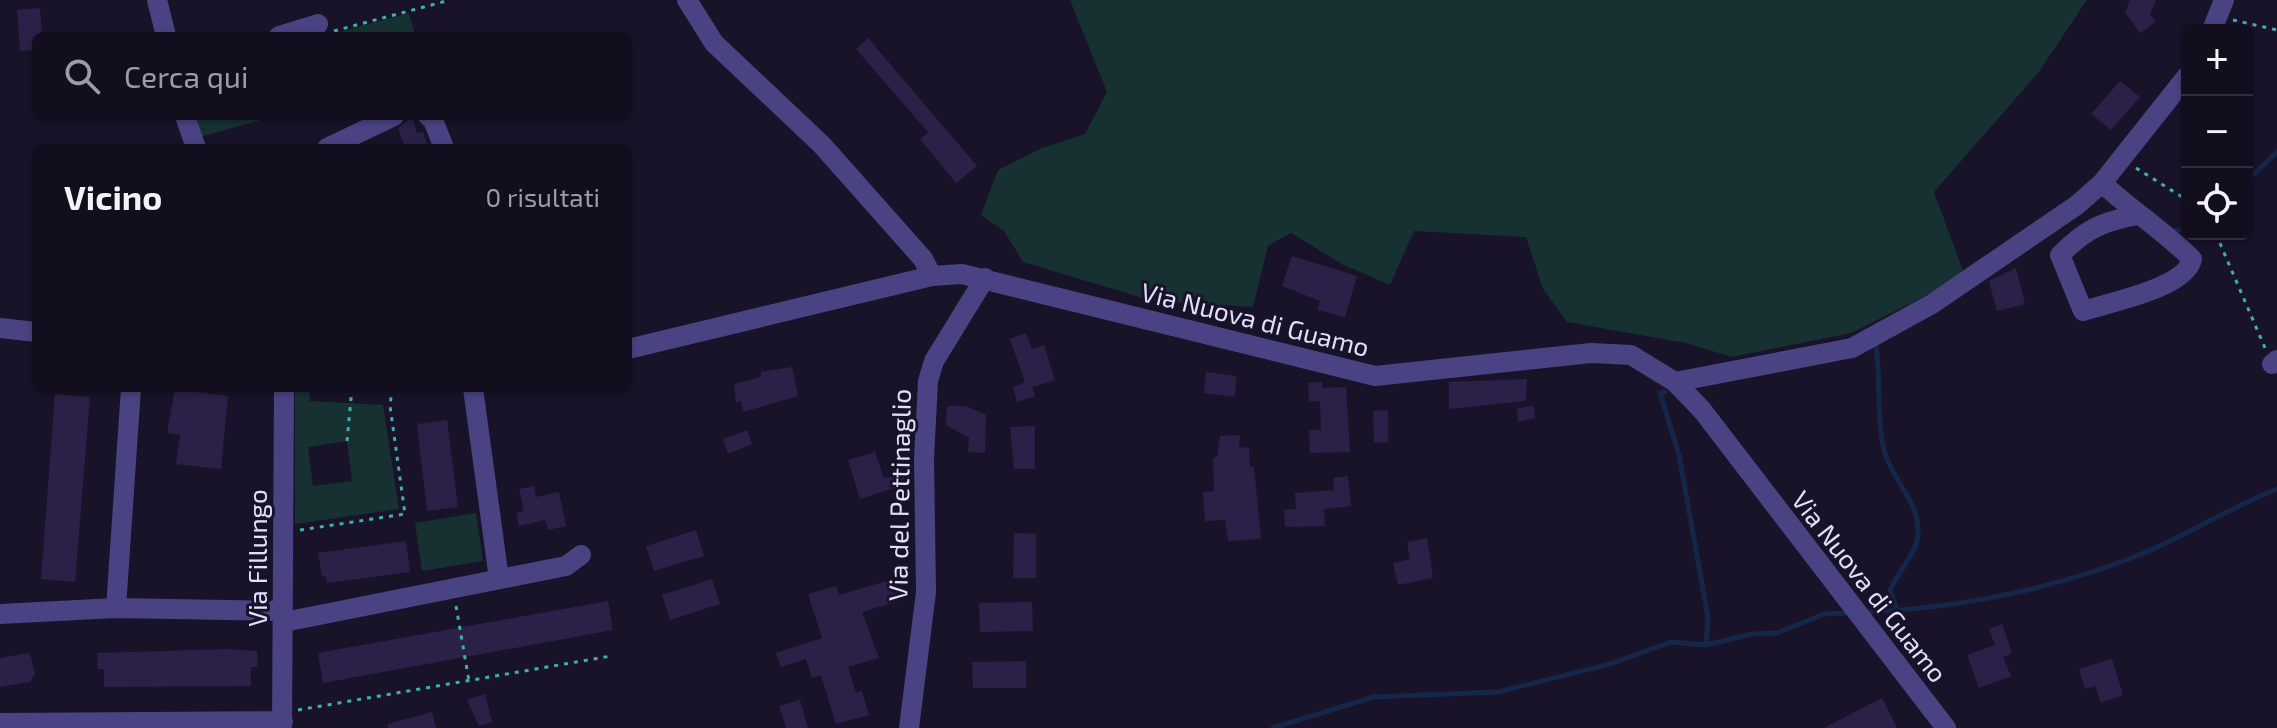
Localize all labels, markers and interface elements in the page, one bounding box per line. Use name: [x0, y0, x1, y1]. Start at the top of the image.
map controls: [2181, 24, 2253, 240]
button: +: [2181, 24, 2253, 96]
search box: [32, 32, 632, 120]
icon: search: [60, 54, 104, 98]
text: Cerca qui: [124, 58, 248, 94]
button: −: [2181, 96, 2253, 168]
button: locate: [2181, 168, 2253, 240]
text: Vicino: [64, 176, 162, 217]
text: 0 risultati: [486, 181, 600, 212]
street label: Via Nuova di Guamo: [1138, 275, 1373, 362]
street label: Via del Pettinaglio: [881, 389, 916, 601]
street label: Via Nuova di Guamo: [1786, 484, 1954, 688]
street label: Via Fillungo: [241, 489, 272, 627]

